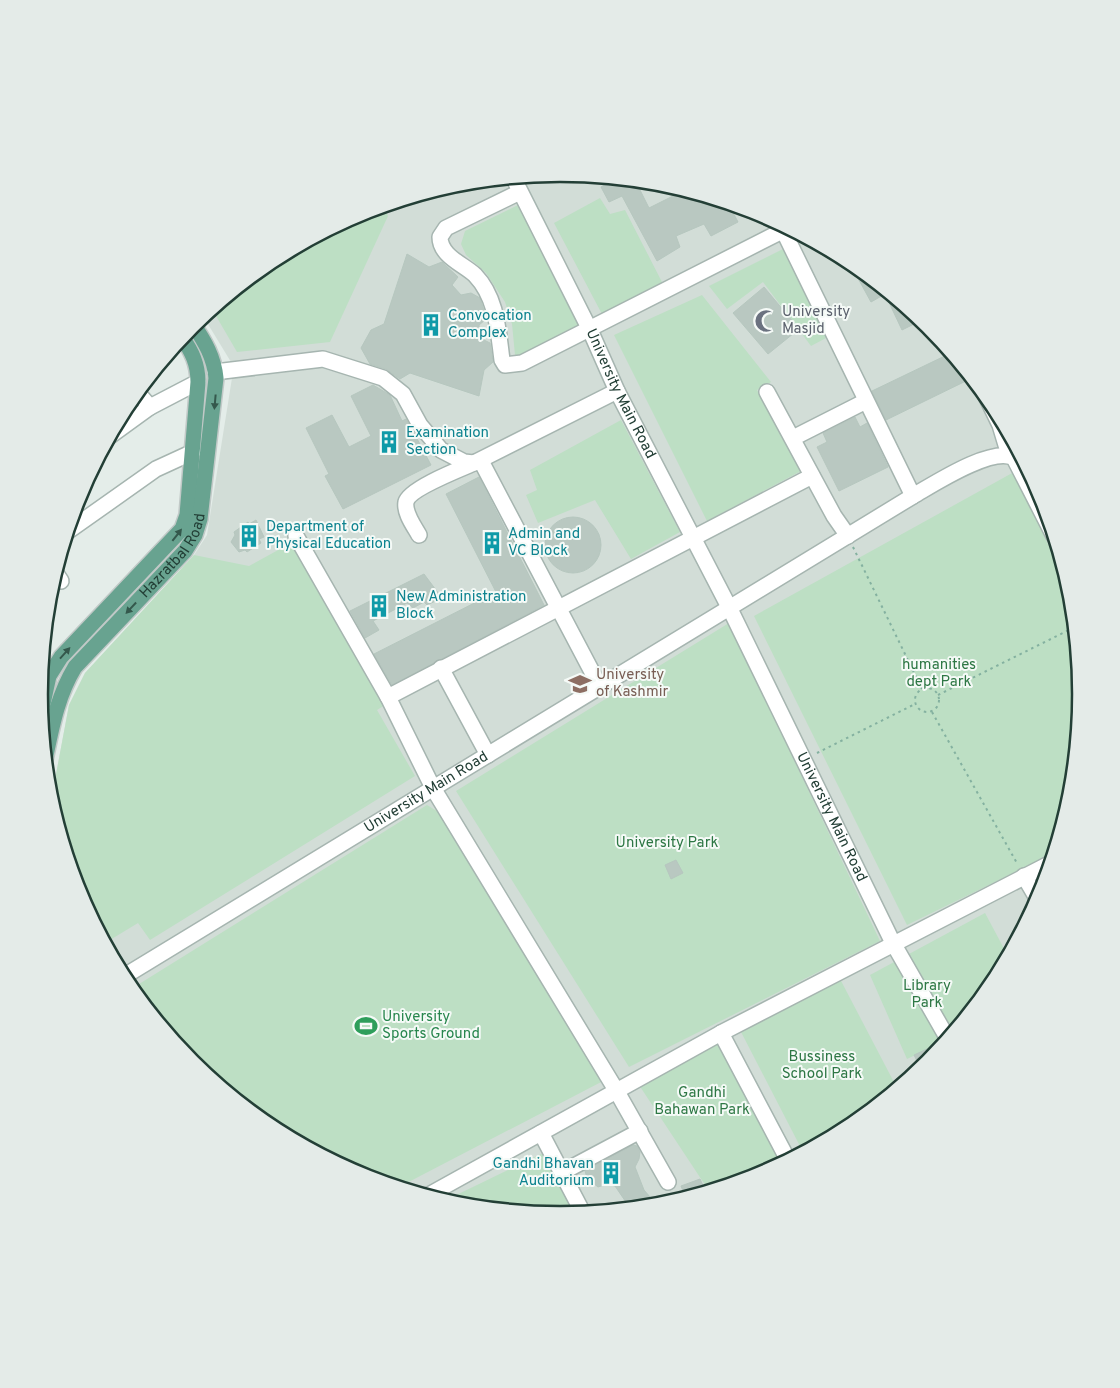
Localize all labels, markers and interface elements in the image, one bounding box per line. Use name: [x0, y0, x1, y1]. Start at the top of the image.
place label: University Masjid: [782, 303, 850, 339]
place label: Convocation Complex: [448, 307, 532, 343]
mosque icon: University Masjid: [753, 308, 779, 334]
building icon: Convocation Complex: [418, 312, 444, 338]
street label: University Main Road: [581, 326, 660, 462]
one-way arrow: [210, 394, 218, 410]
place label: Examination Section: [406, 424, 489, 460]
building icon: Examination Section: [376, 429, 402, 455]
street label: Hazratbal Road: [136, 512, 210, 602]
place label: Department of Physical Education: [266, 518, 391, 554]
building icon: Department of Physical Education: [236, 523, 262, 549]
place label: Admin and VC Block: [508, 525, 580, 561]
one-way arrow: [171, 529, 182, 542]
building icon: Admin and VC Block: [479, 530, 505, 556]
place label: New Administration Block: [396, 588, 527, 624]
building icon: New Administration Block: [366, 593, 392, 619]
one-way arrow: [125, 602, 137, 614]
one-way arrow: [60, 647, 71, 660]
park label: humanities dept Park: [902, 656, 976, 692]
place label: University of Kashmir: [596, 666, 669, 702]
school or university icon: University of Kashmir: [567, 671, 593, 697]
street label: University Main Road: [361, 747, 492, 837]
street label: University Main Road: [792, 749, 871, 885]
park label: University Park: [616, 834, 718, 853]
park label: Library Park: [903, 977, 951, 1013]
place label: University Sports Ground: [382, 1008, 480, 1044]
sports icon: University Sports Ground: [353, 1013, 379, 1039]
park label: Bussiness School Park: [782, 1048, 862, 1084]
park label: Gandhi Bahawan Park: [654, 1084, 750, 1120]
place label: Gandhi Bhavan Auditorium: [493, 1155, 594, 1191]
building icon: Gandhi Bhavan Auditorium: [598, 1160, 624, 1186]

